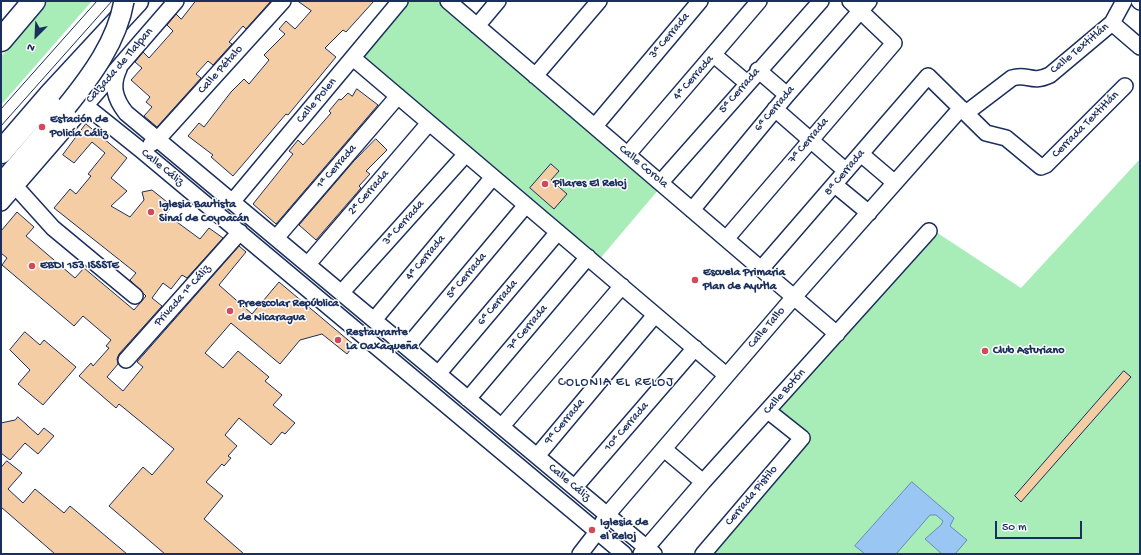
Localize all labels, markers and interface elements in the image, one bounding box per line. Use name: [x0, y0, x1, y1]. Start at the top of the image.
street label: 3ª Cerrada: [647, 10, 693, 62]
north arrow: [16, 16, 56, 56]
street label: Calle Textitlán: [1048, 20, 1112, 78]
street label: Calzada de Tlalpan: [83, 25, 157, 107]
text: N: [25, 40, 37, 54]
street label: Calle Pétalo: [195, 43, 247, 97]
street label: 4ª Cerrada: [670, 52, 718, 104]
street label: 5ª Cerrada: [716, 65, 764, 117]
street label: Calle Polen: [294, 75, 340, 127]
street label: 6ª Cerrada: [752, 83, 798, 135]
street label: Cerrada Textitlán: [1049, 88, 1123, 162]
place label: Estación de Policía Cáliz: [50, 113, 108, 141]
street label: 7ª Cerrada: [786, 115, 832, 167]
marker: Estación de Policía Cáliz: [37, 122, 47, 132]
street label: 1ª Cerrada: [314, 142, 360, 192]
street label: Calle Corola: [615, 142, 671, 192]
street label: Calle Cáliz: [138, 146, 186, 190]
street label: 8ª Cerrada: [821, 147, 869, 199]
street label: 2ª Cerrada: [345, 167, 393, 219]
place label: Pilares El Reloj: [553, 177, 627, 191]
marker: Pilares El Reloj: [540, 179, 550, 189]
street label: 3ª Cerrada: [380, 197, 428, 249]
place label: Iglesia Bautista Sinaí de Coyoacán: [159, 198, 249, 226]
marker: Iglesia Bautista Sinaí de Coyoacán: [146, 207, 156, 217]
street label: 4ª Cerrada: [403, 232, 449, 284]
street label: 5ª Cerrada: [444, 250, 490, 302]
place label: EBDI 153 ISSSTE: [40, 259, 119, 273]
marker: EBDI 153 ISSSTE: [27, 261, 37, 271]
street label: Privada 1ª Cáliz: [151, 262, 215, 330]
place label: Escuela Primaria Plan de Ayutla: [703, 266, 785, 294]
marker: Escuela Primaria Plan de Ayutla: [690, 275, 700, 285]
street label: 6ª Cerrada: [475, 277, 521, 329]
place label: Preescolar República de Nicaragua: [238, 297, 339, 325]
street label: 7ª Cerrada: [505, 302, 551, 354]
street label: Calle Tallo: [745, 304, 789, 352]
marker: Preescolar República de Nicaragua: [225, 306, 235, 316]
place label: Restaurante La Oaxaqueña: [346, 326, 418, 354]
marker: Restaurante La Oaxaqueña: [333, 335, 343, 345]
place label: Club Asturiano: [993, 344, 1064, 358]
marker: Club Asturiano: [980, 346, 990, 356]
street label: Calle Botón: [761, 366, 809, 418]
district label: COLONIA EL RELOJ: [558, 375, 674, 391]
street label: 9ª Cerrada: [542, 396, 588, 448]
street label: 10ª Cerrada: [602, 399, 652, 455]
street label: Calle Cáliz: [545, 461, 593, 505]
street label: Cerrada Pistilo: [723, 463, 781, 529]
scale bar: [997, 513, 1084, 539]
place label: Iglesia de el Reloj: [600, 516, 648, 544]
text: 50 m: [1002, 521, 1027, 535]
marker: Iglesia de el Reloj: [587, 525, 597, 535]

